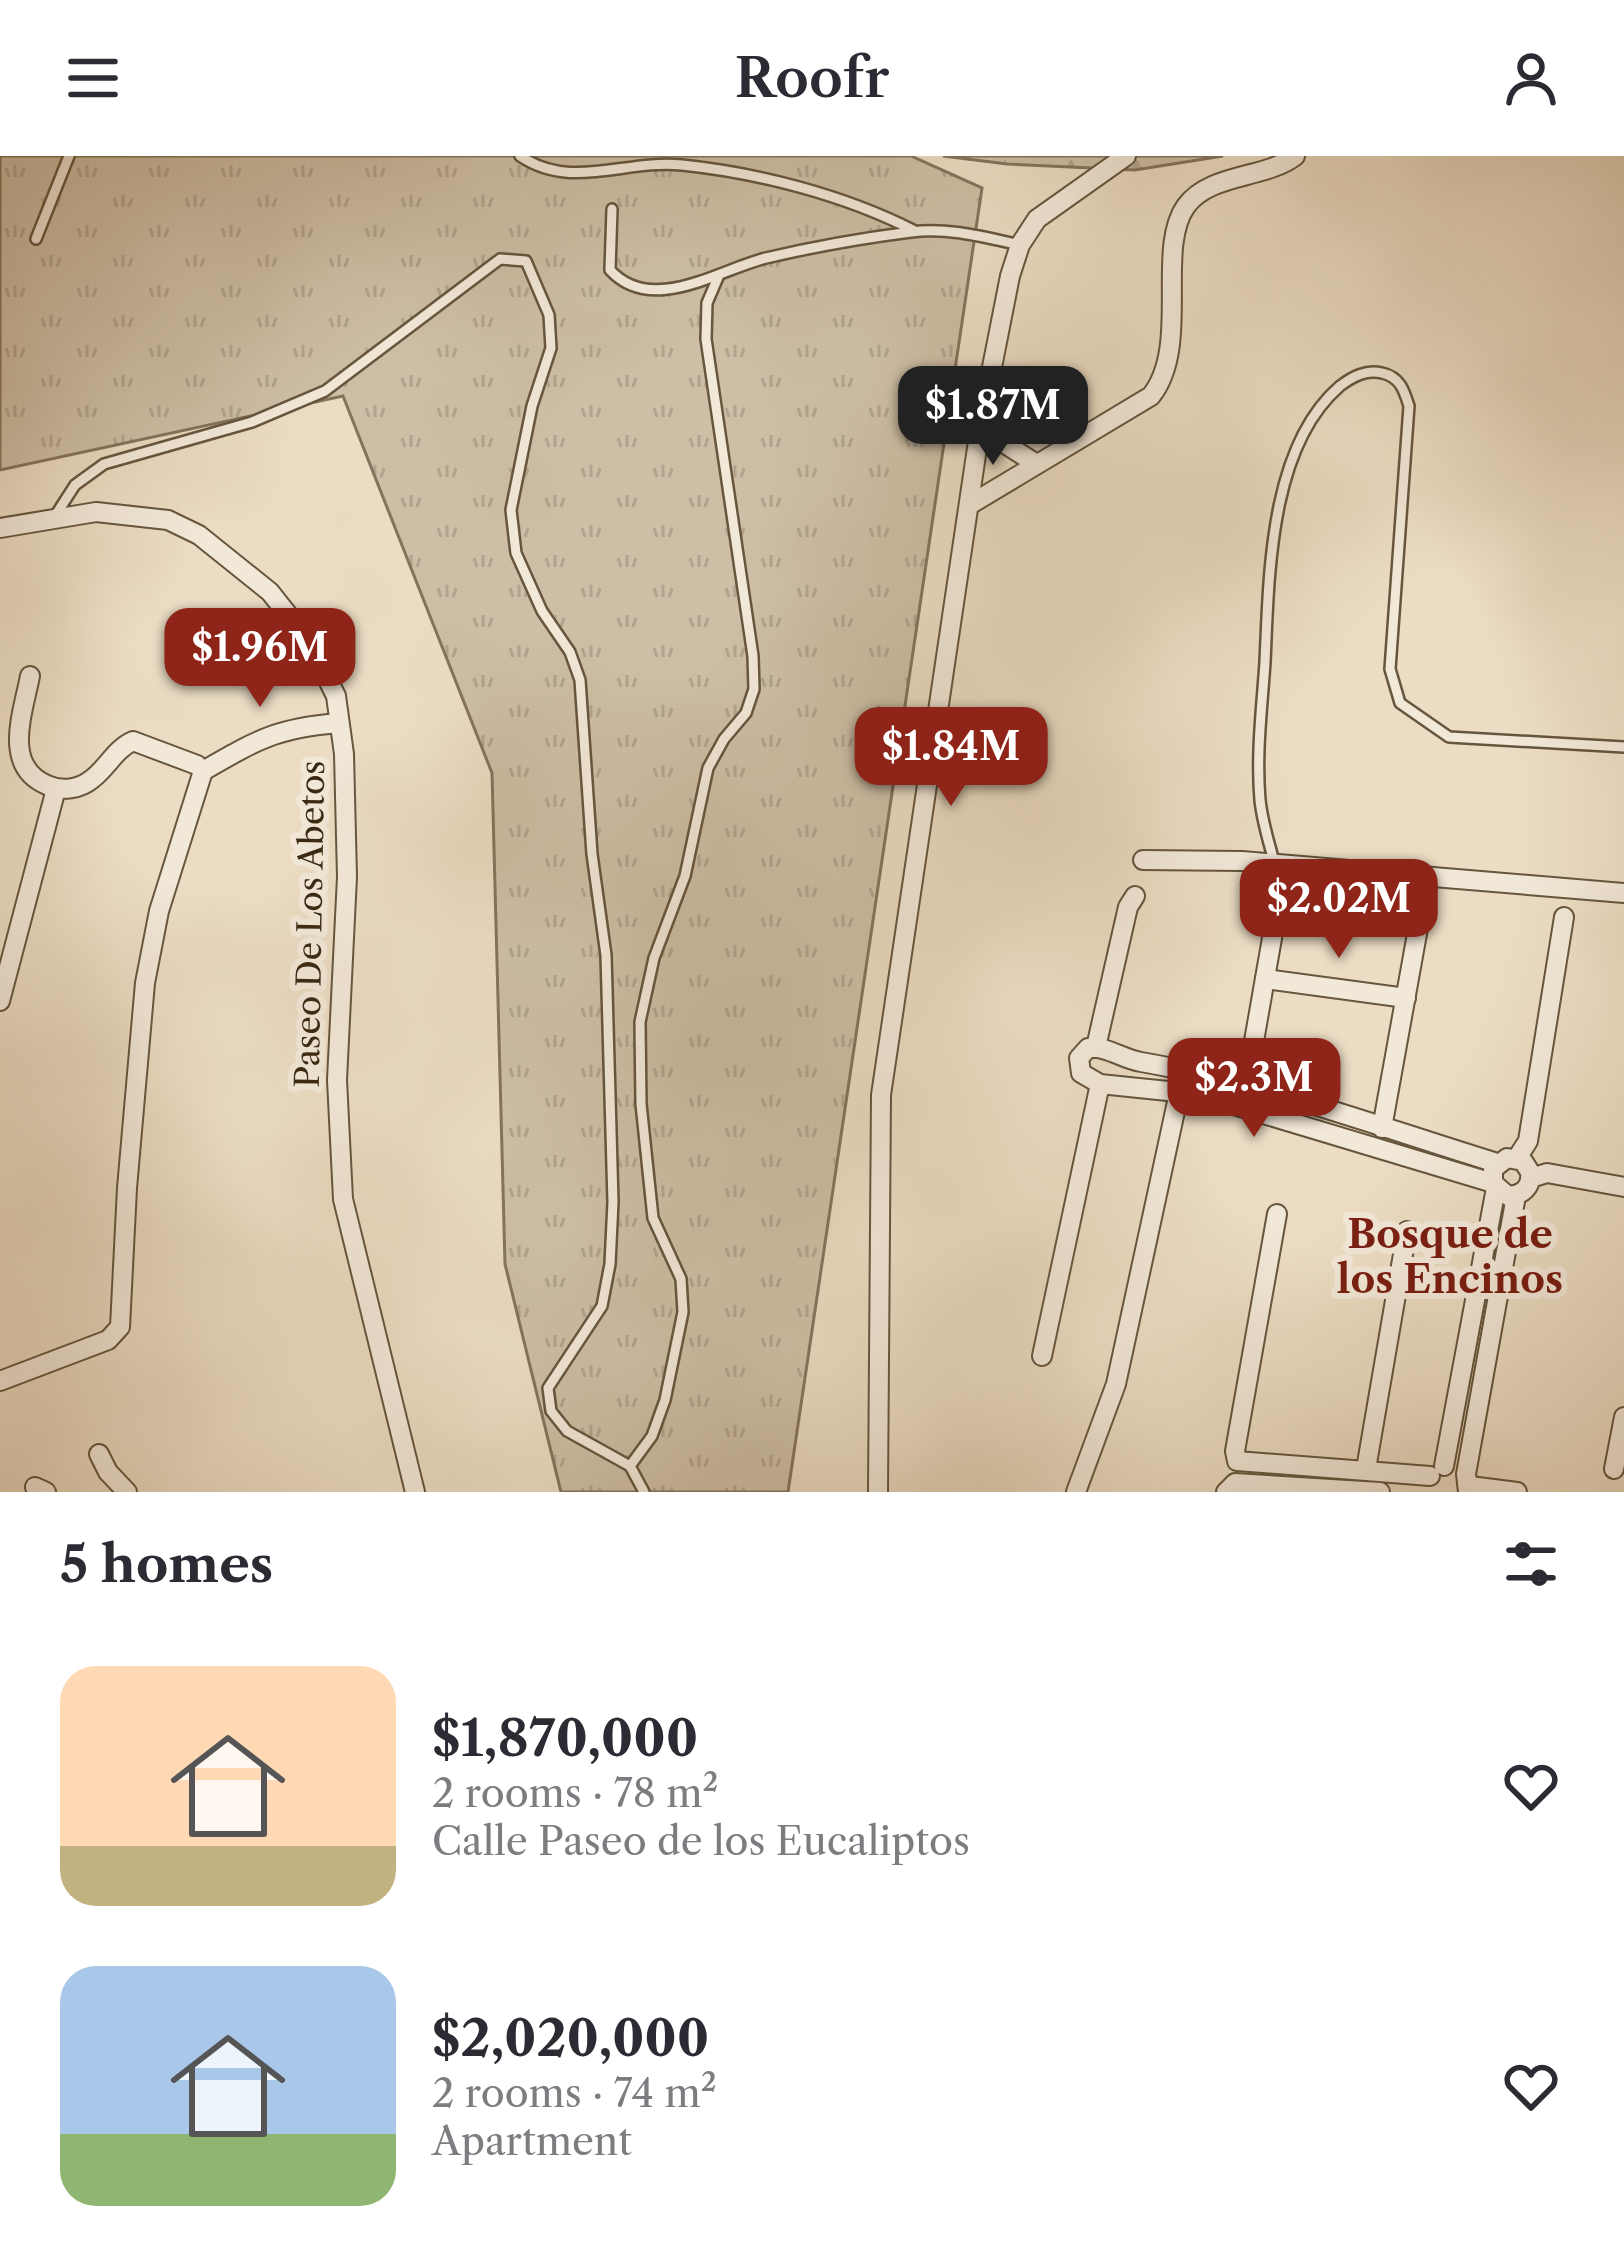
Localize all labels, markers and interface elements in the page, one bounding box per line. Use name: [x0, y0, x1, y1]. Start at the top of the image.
icon: menu: [60, 45, 126, 111]
text: Roofr: [735, 45, 889, 111]
icon: person: [1498, 45, 1564, 111]
pin: $1.87M: [895, 366, 1091, 468]
text: $1.87M: [925, 381, 1061, 429]
pin: $1.96M: [162, 608, 358, 710]
text: $1.96M: [191, 623, 329, 671]
pin: $1.84M: [853, 707, 1049, 809]
text: $1.84M: [882, 722, 1020, 770]
street label: Paseo De Los Abetos: [287, 760, 333, 1088]
pin: $2.02M: [1241, 859, 1437, 961]
text: $2.02M: [1267, 874, 1411, 922]
pin: $2.3M: [1170, 1038, 1338, 1140]
text: $2.3M: [1194, 1053, 1314, 1101]
district label: Bosque de los Encinos: [1337, 1210, 1563, 1303]
icon: filters: [1498, 1531, 1564, 1597]
text: 5 homes: [60, 1533, 273, 1595]
text: $1,870,000: [432, 1707, 698, 1769]
icon: home: [156, 1714, 300, 1858]
icon: heart: [1498, 1753, 1564, 1819]
text: 2 rooms · 78 m²: [432, 1769, 719, 1817]
text: Calle Paseo de los Eucaliptos: [432, 1817, 970, 1865]
text: $2,020,000: [432, 2007, 709, 2069]
icon: home: [156, 2014, 300, 2158]
icon: heart: [1498, 2053, 1564, 2119]
text: 2 rooms · 74 m²: [432, 2069, 717, 2117]
text: Apartment: [432, 2117, 632, 2165]

